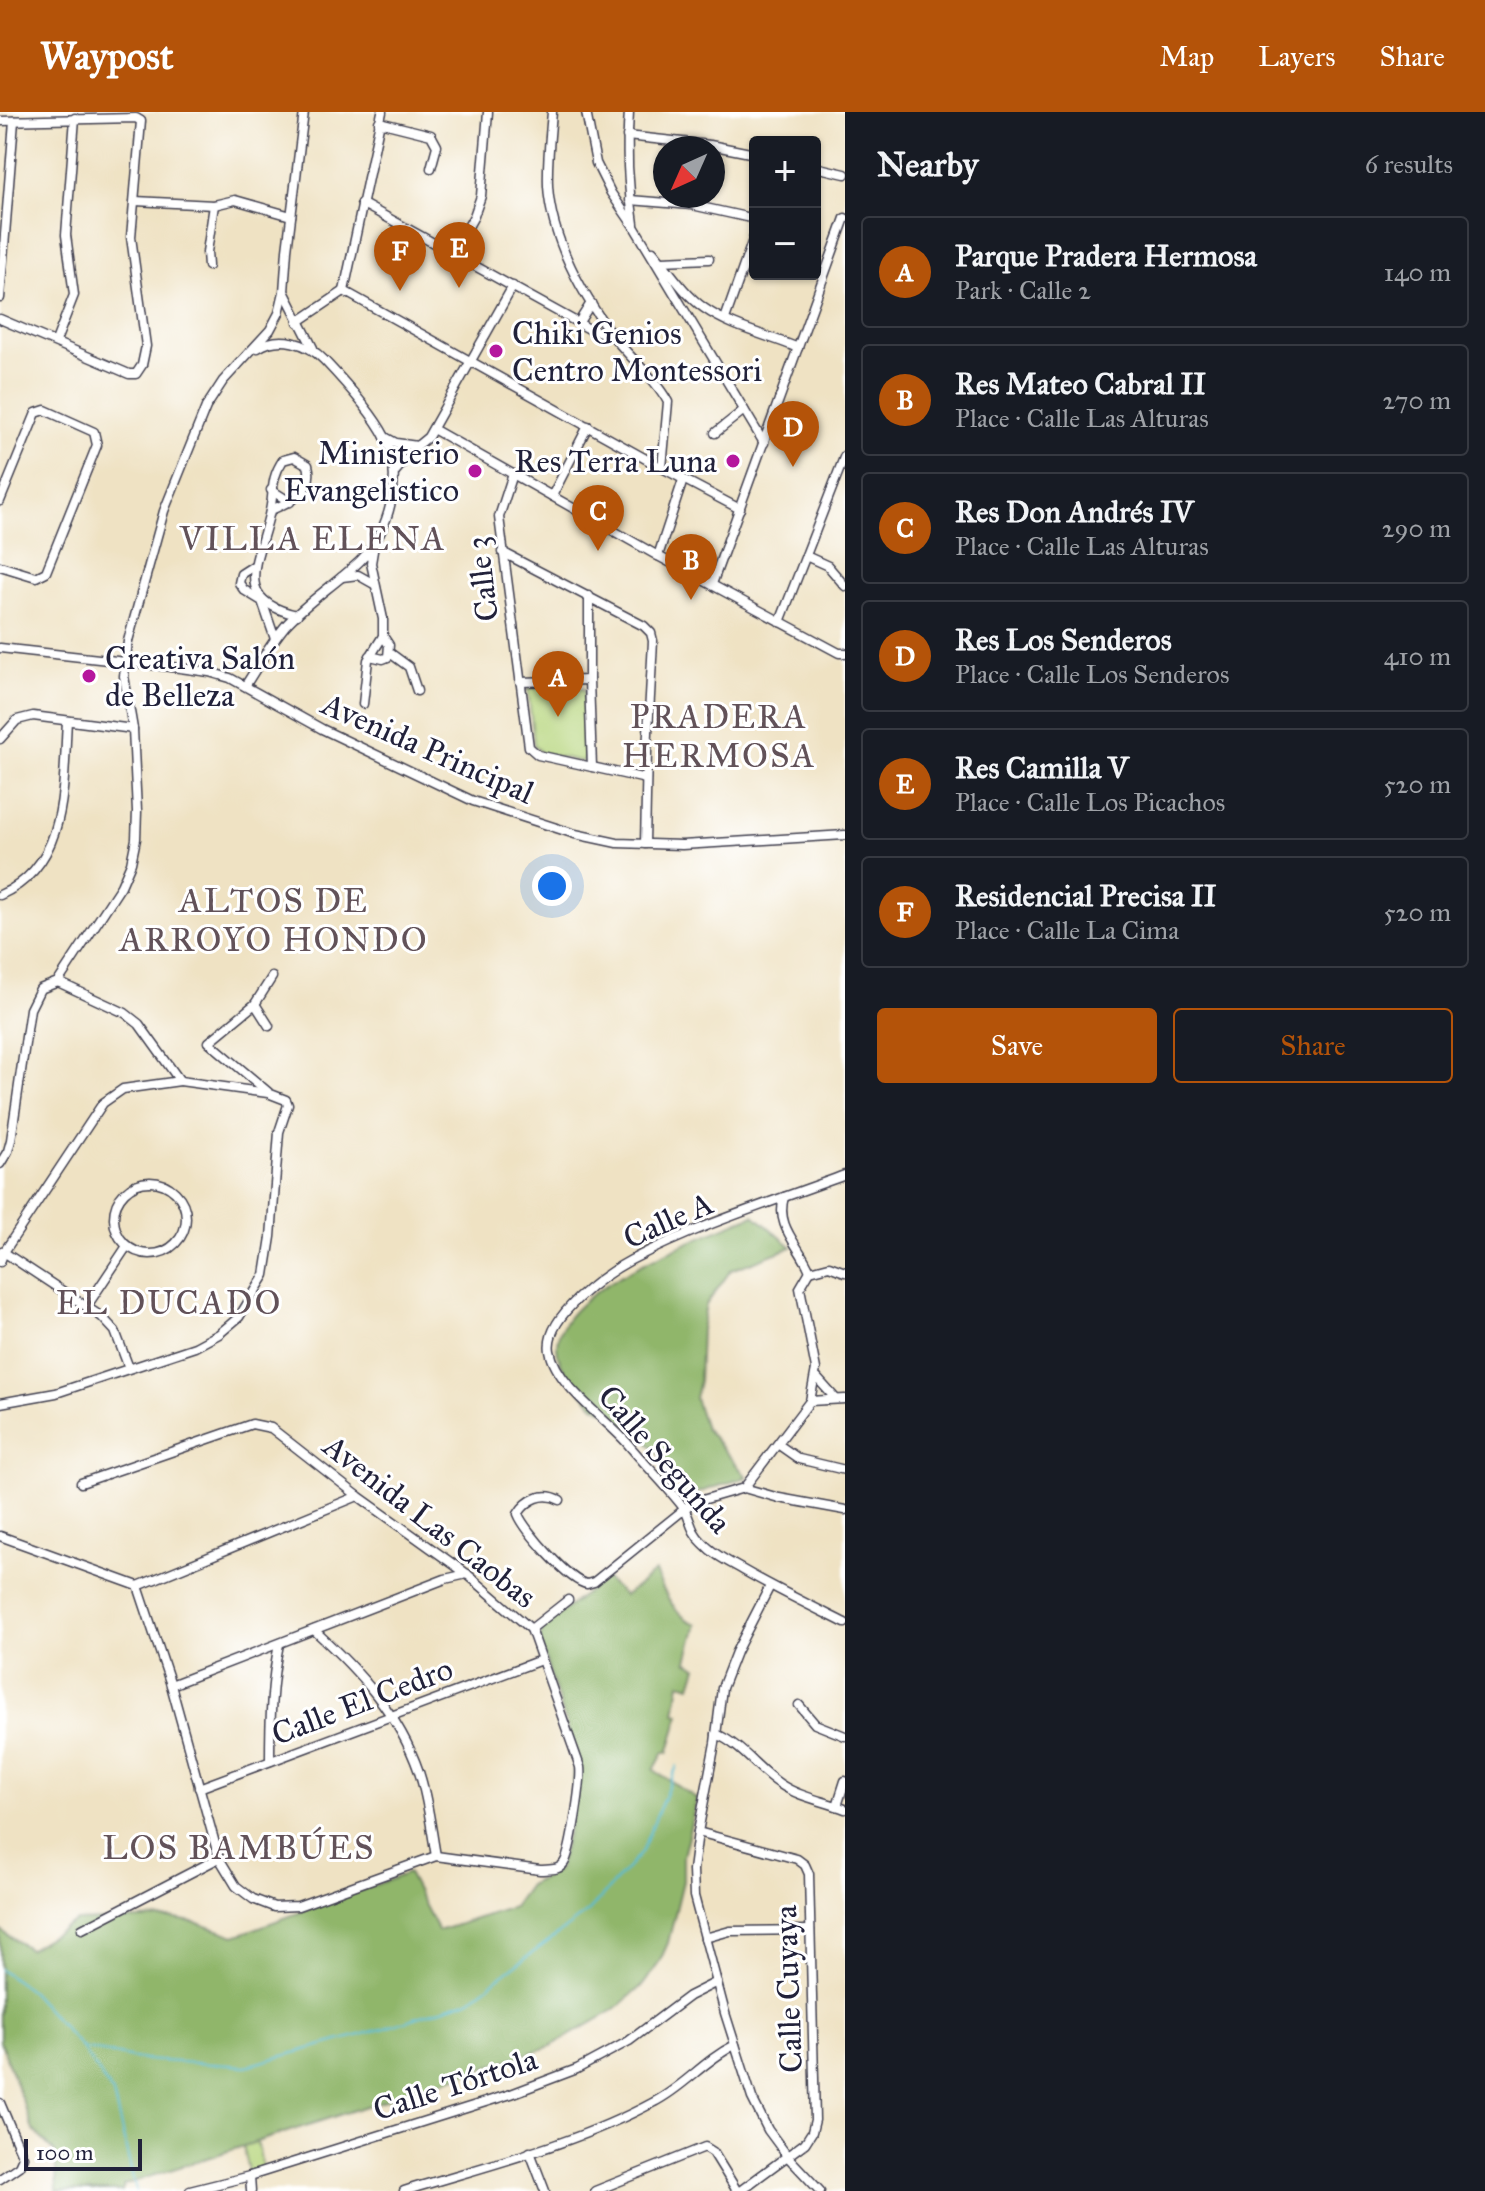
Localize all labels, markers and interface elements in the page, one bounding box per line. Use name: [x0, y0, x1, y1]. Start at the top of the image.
text: Waypost: [40, 33, 173, 79]
text: Map: [1159, 39, 1214, 74]
text: Layers: [1258, 39, 1336, 74]
text: Share: [1380, 39, 1445, 74]
north arrow: [653, 136, 725, 208]
map controls: [749, 136, 821, 280]
button: +: [749, 136, 821, 208]
text: Nearby: [877, 144, 979, 185]
text: 6 results: [1365, 148, 1453, 180]
button: −: [749, 208, 821, 280]
pin: E: [433, 222, 485, 288]
pin: F: [374, 225, 426, 291]
text: Parque Pradera Hermosa: [955, 238, 1257, 274]
text: A: [896, 256, 914, 288]
text: 140 m: [1384, 256, 1451, 288]
text: Park · Calle 2: [955, 274, 1091, 306]
place label: Chiki Genios Centro Montessori: [512, 314, 762, 390]
marker: Chiki Genios Centro Montessori: [487, 342, 505, 360]
text: Res Mateo Cabral II: [955, 366, 1206, 402]
text: B: [896, 384, 914, 416]
text: 270 m: [1382, 384, 1451, 416]
pin: D: [767, 401, 819, 467]
text: Place · Calle Las Alturas: [955, 402, 1209, 434]
place label: Ministerio Evangelistico: [283, 434, 459, 510]
place label: Res Terra Luna: [514, 442, 717, 481]
marker: Res Terra Luna: [724, 452, 742, 470]
marker: Ministerio Evangelistico: [466, 462, 484, 480]
pin: C: [572, 485, 624, 551]
text: Res Don Andrés IV: [955, 494, 1194, 530]
text: C: [896, 512, 914, 544]
text: 290 m: [1382, 512, 1451, 544]
district label: VILLA ELENA: [179, 518, 447, 559]
text: Place · Calle Las Alturas: [955, 530, 1209, 562]
street label: Calle 3: [458, 534, 507, 624]
pin: B: [665, 534, 717, 600]
text: Res Los Senderos: [955, 622, 1172, 658]
place label: Creativa Salón de Belleza: [105, 639, 295, 715]
text: D: [895, 640, 915, 672]
text: 410 m: [1384, 640, 1451, 672]
pin: A: [532, 651, 584, 717]
text: Place · Calle Los Senderos: [955, 658, 1229, 690]
marker: Creativa Salón de Belleza: [80, 667, 98, 685]
street label: Avenida Principal: [314, 684, 540, 813]
district label: PRADERA HERMOSA: [622, 696, 816, 776]
text: Res Camilla V: [955, 750, 1129, 786]
text: E: [896, 768, 914, 800]
text: 520 m: [1384, 768, 1451, 800]
text: Place · Calle Los Picachos: [955, 786, 1225, 818]
your location: [532, 866, 572, 906]
text: Residencial Precisa II: [955, 878, 1217, 914]
district label: ALTOS DE ARROYO HONDO: [117, 880, 429, 960]
text: F: [897, 896, 914, 928]
text: 520 m: [1384, 896, 1451, 928]
text: Place · Calle La Cima: [955, 914, 1179, 946]
button: Save: [877, 1008, 1157, 1083]
button: Share: [1173, 1008, 1453, 1083]
street label: Calle A: [617, 1183, 720, 1257]
district label: EL DUCADO: [56, 1282, 282, 1323]
street label: Calle Segunda: [590, 1377, 740, 1542]
street label: Avenida Las Caobas: [314, 1425, 544, 1617]
street label: Calle El Cedro: [266, 1649, 458, 1754]
district label: LOS BAMBÚES: [102, 1826, 376, 1868]
street label: Calle Cuyaya: [766, 1904, 811, 2073]
street label: Calle Tórtola: [368, 2040, 542, 2129]
scale bar: [24, 2135, 142, 2171]
text: 100 m: [36, 2139, 93, 2166]

